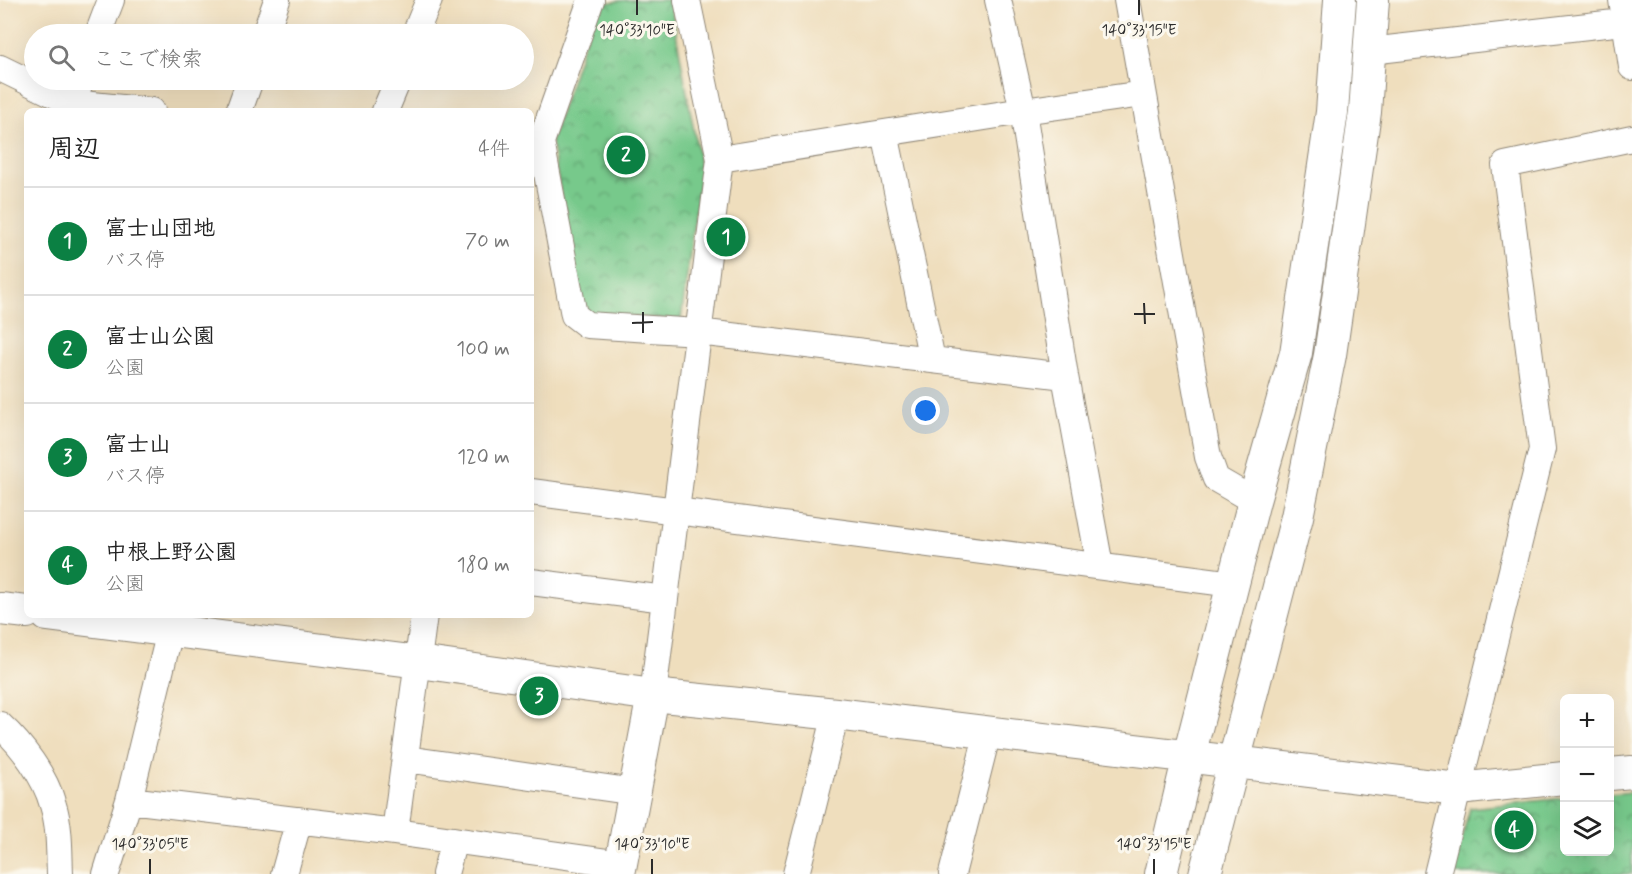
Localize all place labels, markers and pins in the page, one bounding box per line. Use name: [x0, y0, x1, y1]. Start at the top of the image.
pin: 2: [606, 132, 646, 178]
pin: 1: [706, 214, 746, 260]
pin: 3: [520, 674, 558, 718]
pin: 4: [1494, 808, 1534, 852]

